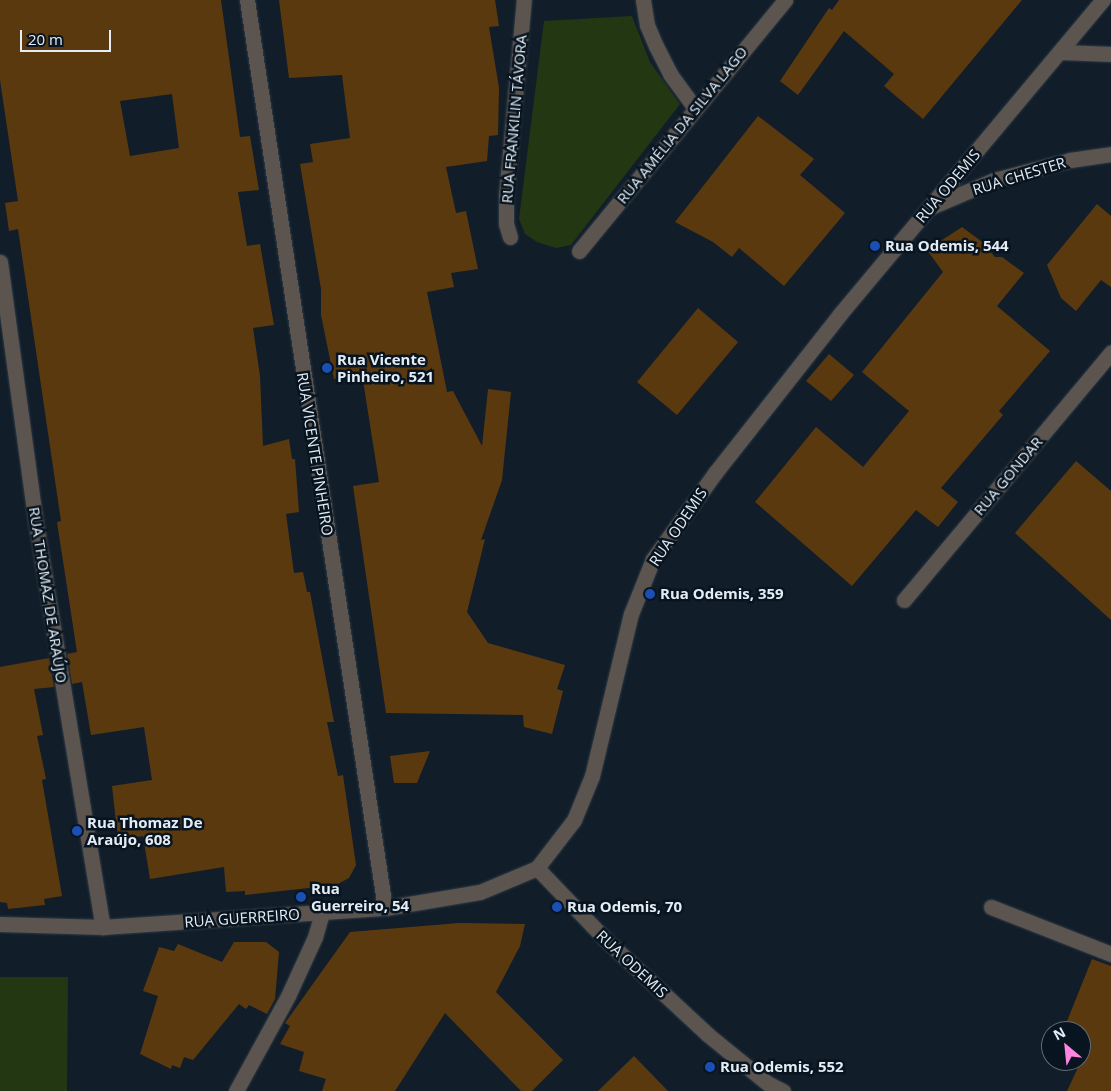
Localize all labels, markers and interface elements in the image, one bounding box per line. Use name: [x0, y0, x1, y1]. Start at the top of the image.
scale bar: [22, 20, 114, 52]
text: 20 m: [28, 29, 63, 49]
street label: RUA FRANKILIN TÁVORA: [498, 34, 530, 204]
street label: RUA AMÉLIA DA SILVA LAGO: [613, 43, 751, 207]
street label: RUA ODEMIS: [912, 146, 984, 226]
street label: RUA CHESTER: [970, 153, 1068, 199]
place label: Rua Odemis, 544: [885, 237, 1009, 255]
marker: Rua Odemis, 544: [869, 240, 881, 252]
place label: Rua Vicente Pinheiro, 521: [337, 350, 434, 385]
marker: Rua Vicente Pinheiro, 521: [321, 362, 333, 374]
street label: RUA VICENTE PINHEIRO: [293, 371, 337, 537]
street label: RUA GONDAR: [970, 433, 1046, 519]
street label: RUA ODEMIS: [645, 485, 711, 569]
street label: RUA THOMAZ DE ARAÚJO: [25, 506, 71, 684]
place label: Rua Odemis, 359: [660, 585, 784, 603]
marker: Rua Odemis, 359: [644, 588, 656, 600]
place label: Rua Thomaz De Araújo, 608: [87, 813, 203, 848]
marker: Rua Thomaz De Araújo, 608: [71, 825, 83, 837]
place label: Rua Guerreiro, 54: [311, 879, 409, 914]
marker: Rua Guerreiro, 54: [295, 891, 307, 903]
place label: Rua Odemis, 70: [567, 898, 682, 916]
marker: Rua Odemis, 70: [551, 901, 563, 913]
street label: RUA GUERREIRO: [184, 905, 300, 931]
street label: RUA ODEMIS: [593, 927, 671, 1001]
north arrow: [1041, 1021, 1091, 1071]
text: N: [1050, 1022, 1069, 1044]
place label: Rua Odemis, 552: [720, 1058, 844, 1076]
marker: Rua Odemis, 552: [704, 1061, 716, 1073]

